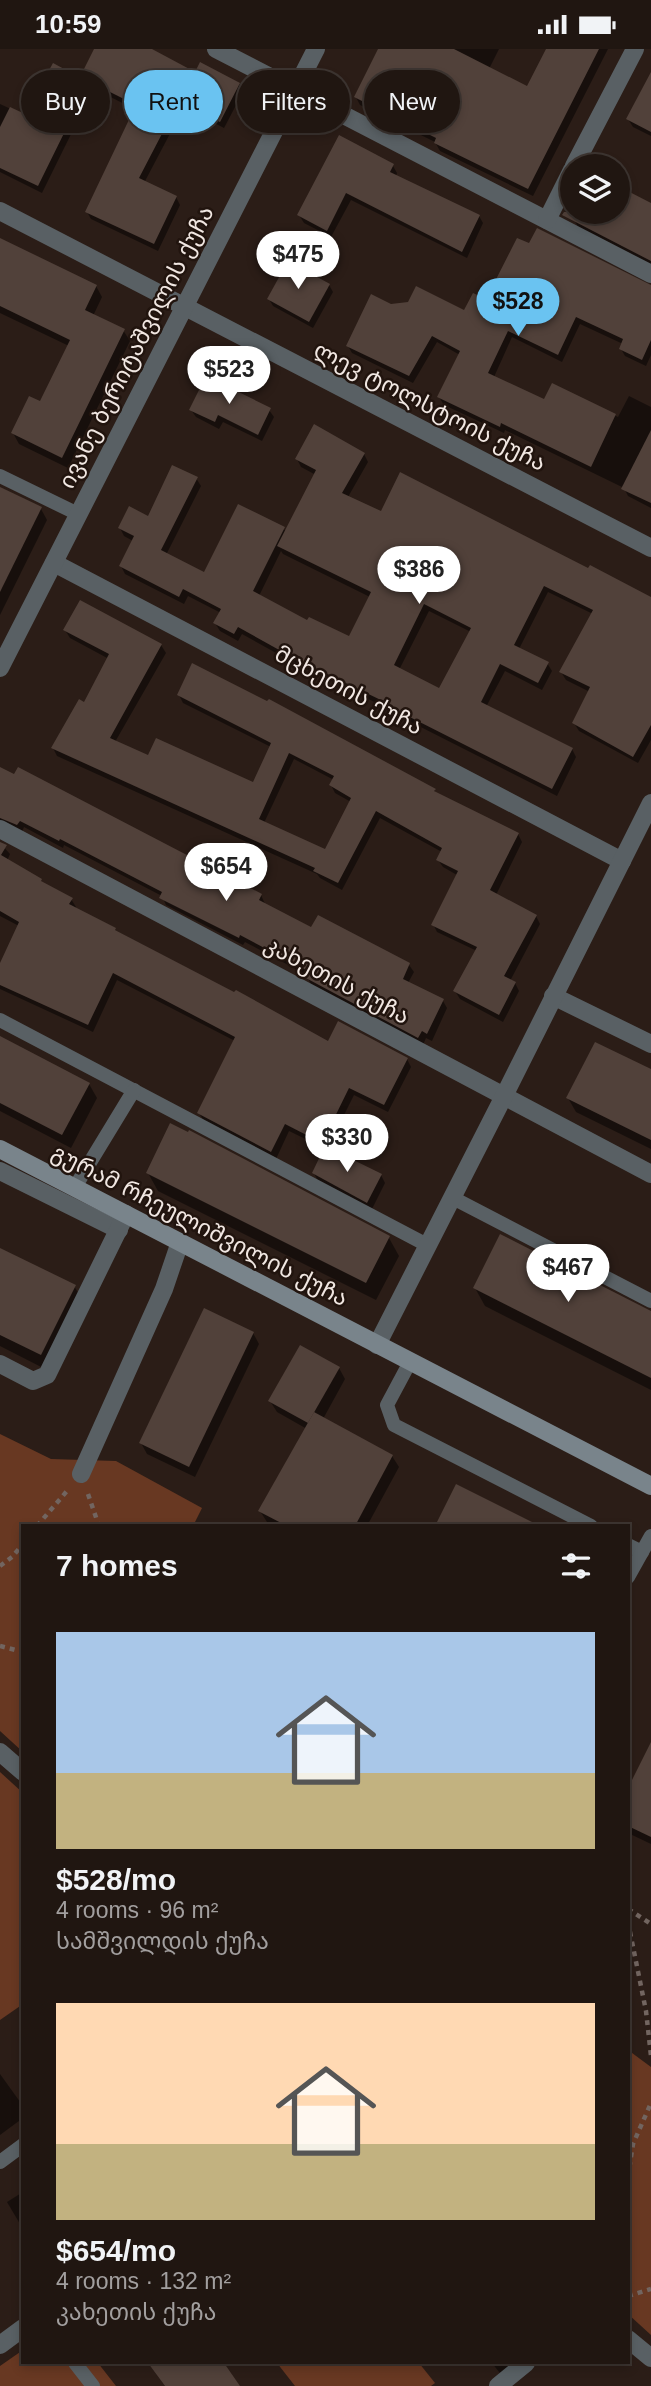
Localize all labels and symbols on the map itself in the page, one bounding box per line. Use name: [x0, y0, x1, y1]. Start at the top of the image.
street label: ივანე ბერიტაშვილის ქუჩა: [53, 201, 220, 493]
pin: $475: [257, 231, 339, 291]
pin: $528: [477, 279, 559, 338]
street label: ლევ ტოლსტოის ქუჩა: [309, 336, 550, 477]
pin: $523: [188, 347, 270, 406]
pin: $386: [378, 547, 460, 606]
street label: მცხეთის ქუჩა: [270, 640, 427, 741]
pin: $654: [185, 843, 267, 903]
street label: კახეთის ქუჩა: [260, 931, 414, 1030]
pin: $330: [306, 1115, 388, 1174]
street label: გურამ რჩეულიშვილის ქუჩა: [47, 1139, 352, 1312]
pin: $467: [527, 1245, 609, 1304]

